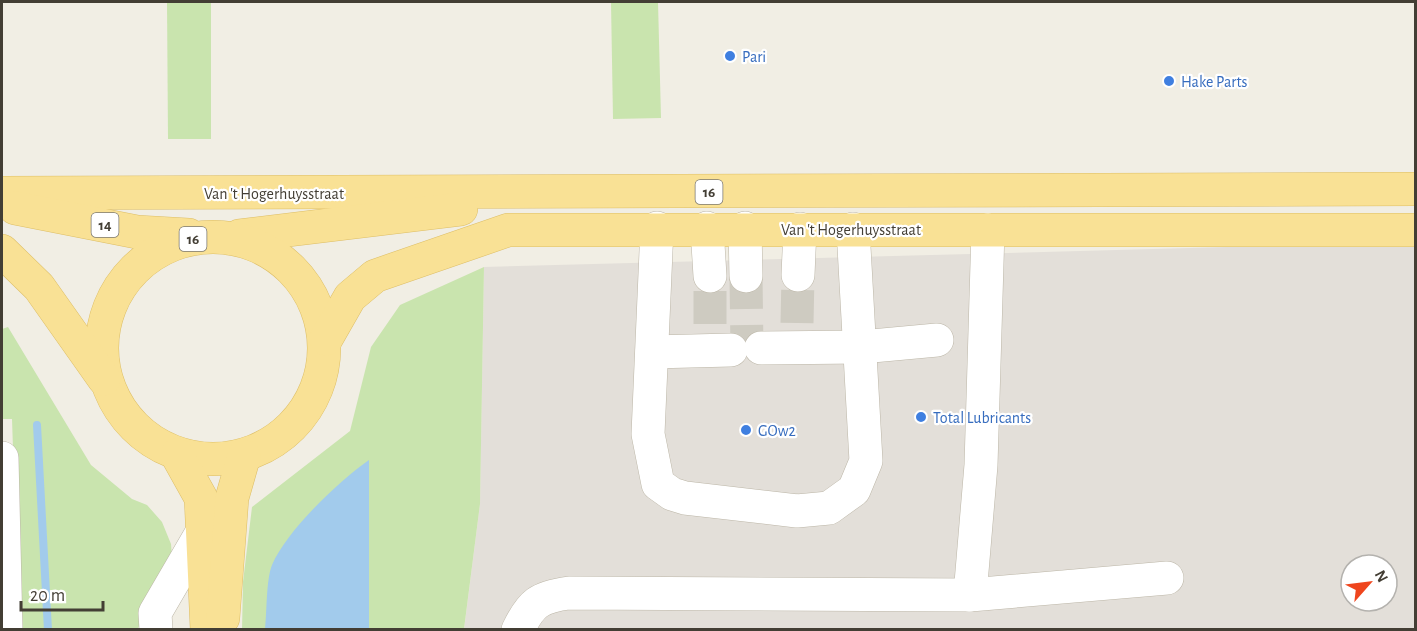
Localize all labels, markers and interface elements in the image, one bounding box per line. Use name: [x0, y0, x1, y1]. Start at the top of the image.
marker: Pari: [723, 49, 737, 63]
place label: Pari: [742, 49, 766, 65]
marker: Hake Parts: [1162, 74, 1176, 88]
place label: Hake Parts: [1181, 74, 1247, 90]
road number: 16: [696, 180, 722, 204]
street label: Van 't Hogerhuysstraat: [204, 186, 344, 203]
road number: 14: [92, 213, 118, 237]
street label: Van 't Hogerhuysstraat: [781, 222, 921, 239]
road number: 16: [180, 227, 206, 251]
marker: Total Lubricants: [914, 410, 928, 424]
place label: Total Lubricants: [933, 410, 1031, 426]
marker: GOw2: [739, 423, 753, 437]
place label: GOw2: [758, 423, 796, 439]
north arrow: [1339, 553, 1399, 613]
text: N: [1372, 568, 1391, 585]
scale bar: [21, 574, 104, 612]
text: 20 m: [30, 587, 65, 605]

